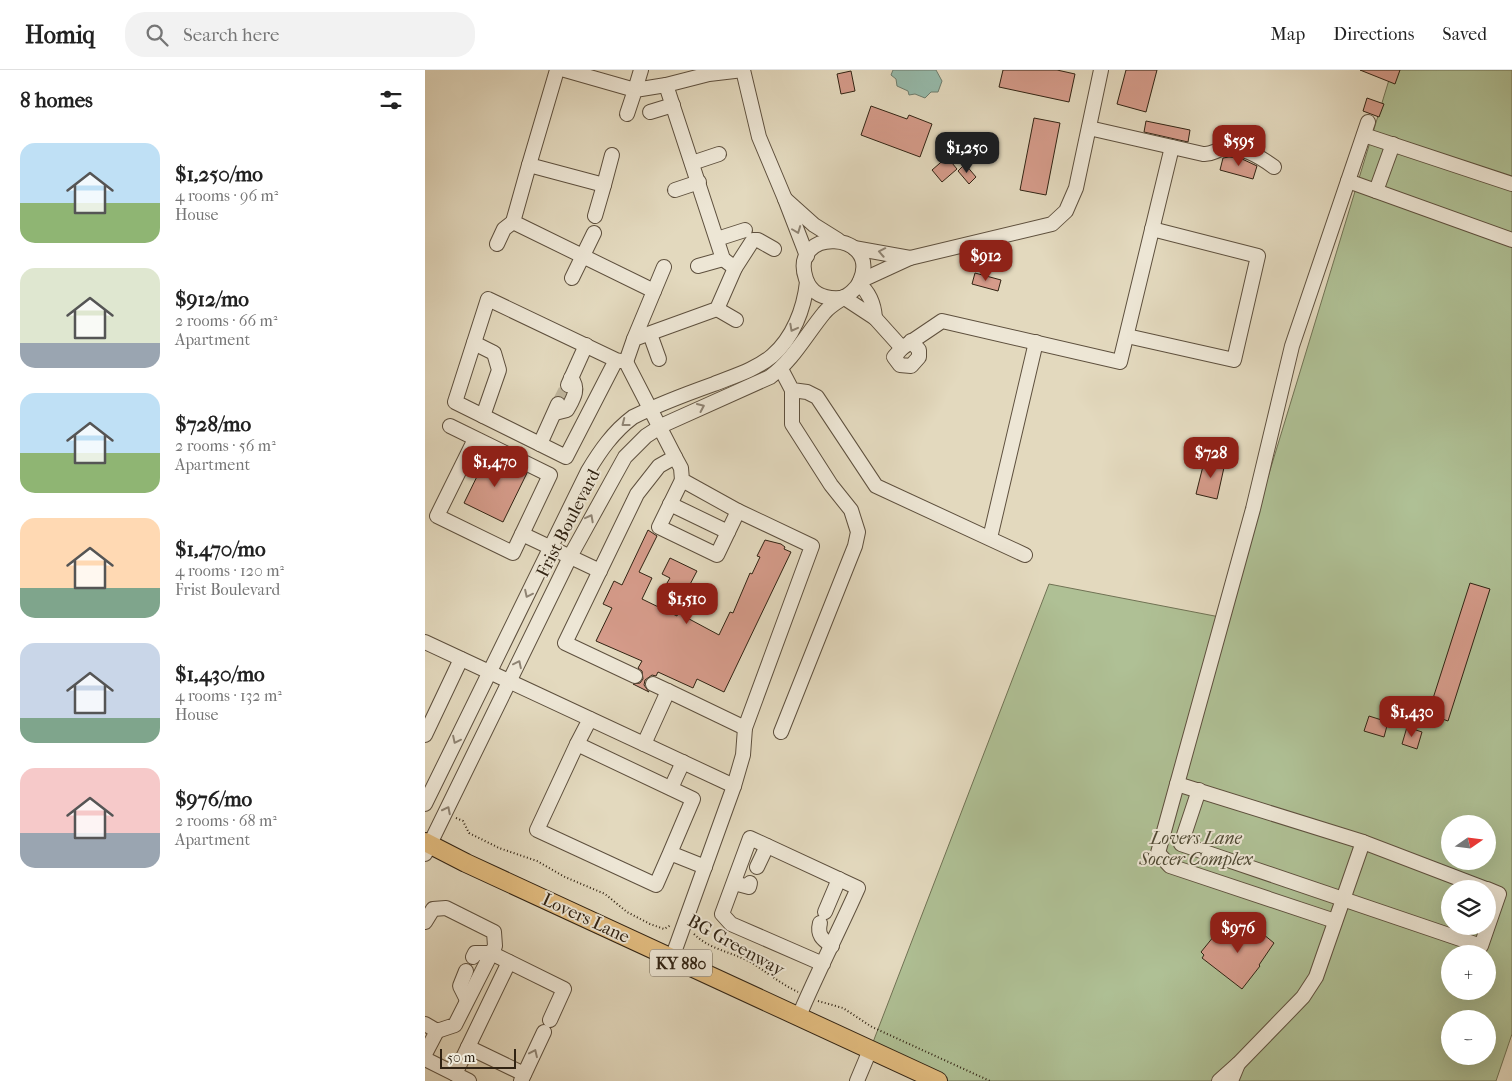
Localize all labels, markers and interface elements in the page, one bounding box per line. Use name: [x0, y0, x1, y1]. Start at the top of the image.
search box: [125, 12, 475, 57]
text: Homiq: [25, 21, 95, 49]
icon: search: [143, 21, 171, 49]
text: Search here: [183, 24, 279, 46]
text: Map: [1271, 24, 1305, 45]
text: Directions: [1333, 24, 1414, 45]
text: Saved: [1442, 24, 1487, 45]
icon: filters: [377, 86, 405, 114]
text: 8 homes: [20, 88, 93, 112]
pin: $595: [1209, 124, 1269, 167]
text: $595: [1223, 131, 1255, 150]
pin: $1,250: [926, 132, 1008, 174]
text: $1,250: [946, 138, 988, 157]
text: $1,250/mo: [175, 162, 263, 186]
icon: home: [60, 163, 120, 223]
text: 4 rooms · 96 m²: [175, 186, 278, 205]
text: House: [175, 205, 218, 224]
one-way arrow: [791, 225, 801, 234]
pin: $912: [956, 240, 1016, 282]
text: $912: [970, 246, 1002, 265]
one-way arrow: [878, 247, 887, 257]
text: $912/mo: [175, 287, 249, 311]
icon: home: [60, 288, 120, 348]
text: 2 rooms · 66 m²: [175, 311, 277, 330]
one-way arrow: [789, 323, 799, 332]
text: Apartment: [175, 330, 250, 349]
one-way arrow: [696, 403, 705, 414]
text: $728/mo: [175, 412, 251, 436]
icon: home: [60, 413, 120, 473]
one-way arrow: [622, 418, 631, 426]
text: 2 rooms · 56 m²: [175, 436, 276, 455]
pin: $728: [1181, 436, 1241, 479]
text: $728: [1195, 443, 1227, 462]
pin: $1,470: [454, 446, 536, 488]
text: $1,470: [473, 452, 517, 471]
text: Apartment: [175, 455, 250, 474]
street label: Frist Boulevard: [532, 466, 605, 581]
one-way arrow: [584, 515, 594, 524]
text: $1,470/mo: [175, 537, 266, 561]
icon: home: [60, 538, 120, 598]
text: 4 rooms · 120 m²: [175, 561, 284, 580]
text: Frist Boulevard: [175, 580, 280, 599]
pin: $1,510: [646, 582, 728, 625]
one-way arrow: [524, 589, 534, 598]
text: $1,510: [668, 589, 706, 608]
one-way arrow: [512, 660, 523, 669]
text: $1,430/mo: [175, 662, 265, 686]
icon: home: [60, 663, 120, 723]
text: 4 rooms · 132 m²: [175, 686, 282, 705]
pin: $1,430: [1371, 696, 1453, 738]
text: $1,430: [1390, 702, 1434, 721]
text: House: [175, 705, 218, 724]
one-way arrow: [452, 735, 463, 744]
text: $976/mo: [175, 787, 252, 811]
icon: home: [60, 788, 120, 848]
one-way arrow: [441, 806, 451, 815]
text: 2 rooms · 68 m²: [175, 811, 277, 830]
north arrow: [1441, 815, 1496, 870]
map controls: [1441, 815, 1496, 1065]
park label: Lovers Lane Soccer Complex: [1138, 828, 1254, 870]
text: Apartment: [175, 830, 250, 849]
button: layers: [1441, 880, 1496, 935]
street label: Lovers Lane: [539, 889, 633, 948]
street label: BG Greenway: [684, 910, 789, 981]
pin: $976: [1208, 912, 1268, 954]
text: $976: [1221, 918, 1255, 937]
button: +: [1441, 945, 1496, 1000]
road number: KY 880: [650, 950, 712, 976]
button: −: [1441, 1010, 1496, 1065]
scale bar: [440, 1046, 516, 1069]
text: 50 m: [447, 1049, 475, 1066]
one-way arrow: [528, 1049, 538, 1058]

